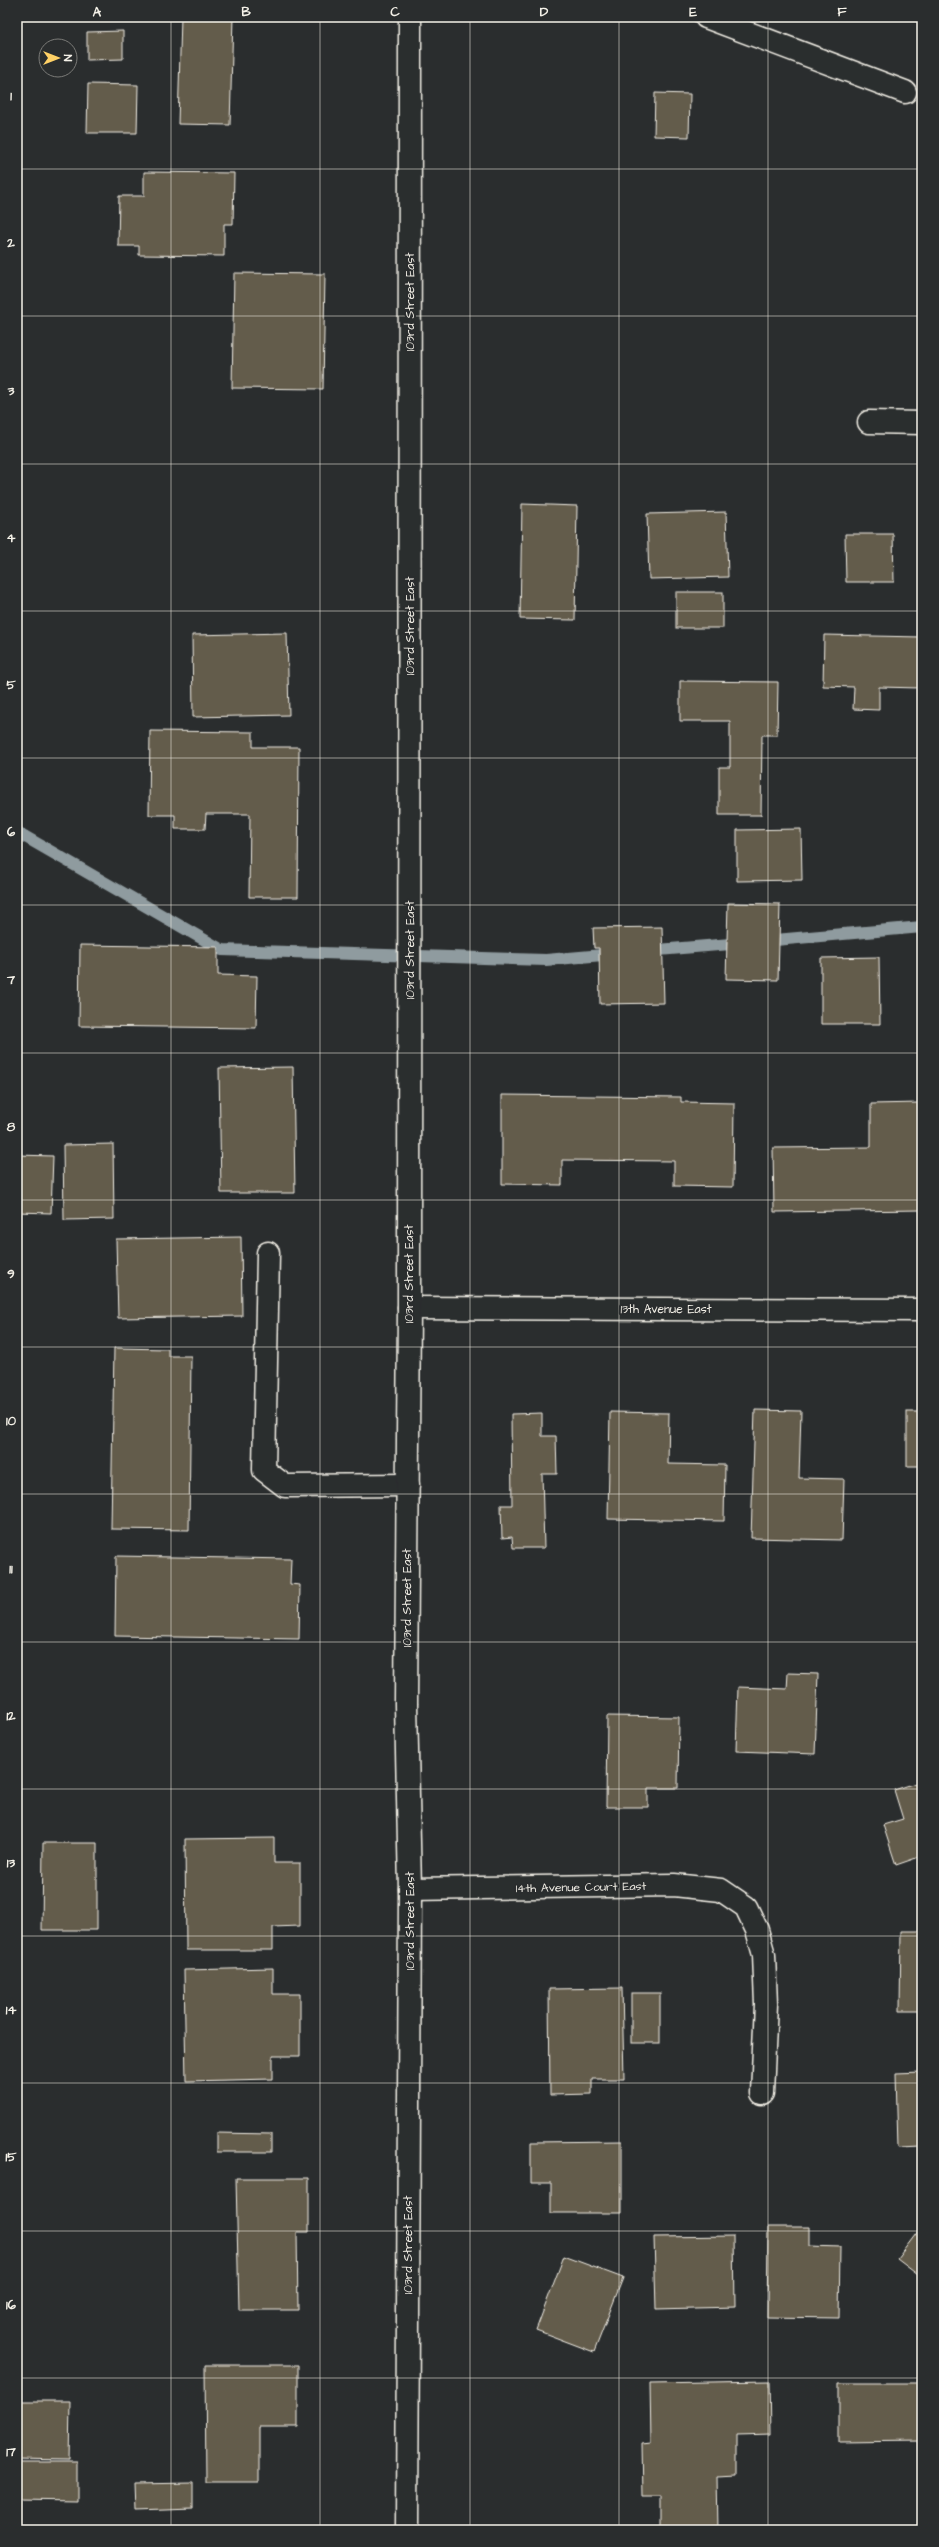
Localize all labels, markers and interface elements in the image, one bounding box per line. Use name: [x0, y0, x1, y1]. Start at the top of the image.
text: A: [93, 3, 102, 21]
text: B: [241, 3, 251, 21]
text: C: [390, 3, 400, 21]
text: D: [540, 3, 549, 21]
text: E: [689, 3, 697, 21]
text: F: [837, 3, 847, 21]
north arrow: [38, 38, 78, 78]
text: N: [60, 55, 75, 62]
text: 1: [10, 87, 12, 105]
text: 2: [6, 234, 15, 252]
street label: 103rd Street East: [402, 253, 419, 351]
text: 3: [7, 382, 15, 400]
text: 4: [7, 529, 16, 547]
street label: 103rd Street East: [402, 577, 419, 675]
text: 5: [6, 676, 16, 694]
text: 6: [7, 823, 16, 841]
street label: 103rd Street East: [402, 901, 419, 999]
text: 7: [6, 971, 16, 989]
text: 8: [7, 1118, 16, 1136]
street label: 103rd Street East: [401, 1225, 418, 1323]
text: 9: [7, 1265, 15, 1283]
street label: 13th Avenue East: [620, 1301, 712, 1318]
text: 10: [6, 1412, 17, 1430]
street label: 103rd Street East: [399, 1549, 416, 1647]
text: 11: [9, 1560, 13, 1578]
text: 12: [6, 1707, 16, 1725]
text: 13: [7, 1854, 16, 1872]
street label: 103rd Street East: [402, 1872, 419, 1970]
street label: 14th Avenue Court East: [515, 1878, 647, 1897]
text: 14: [6, 2001, 16, 2019]
text: 15: [6, 2148, 17, 2166]
street label: 103rd Street East: [400, 2196, 417, 2294]
text: 16: [6, 2296, 17, 2314]
text: 17: [6, 2443, 17, 2461]

